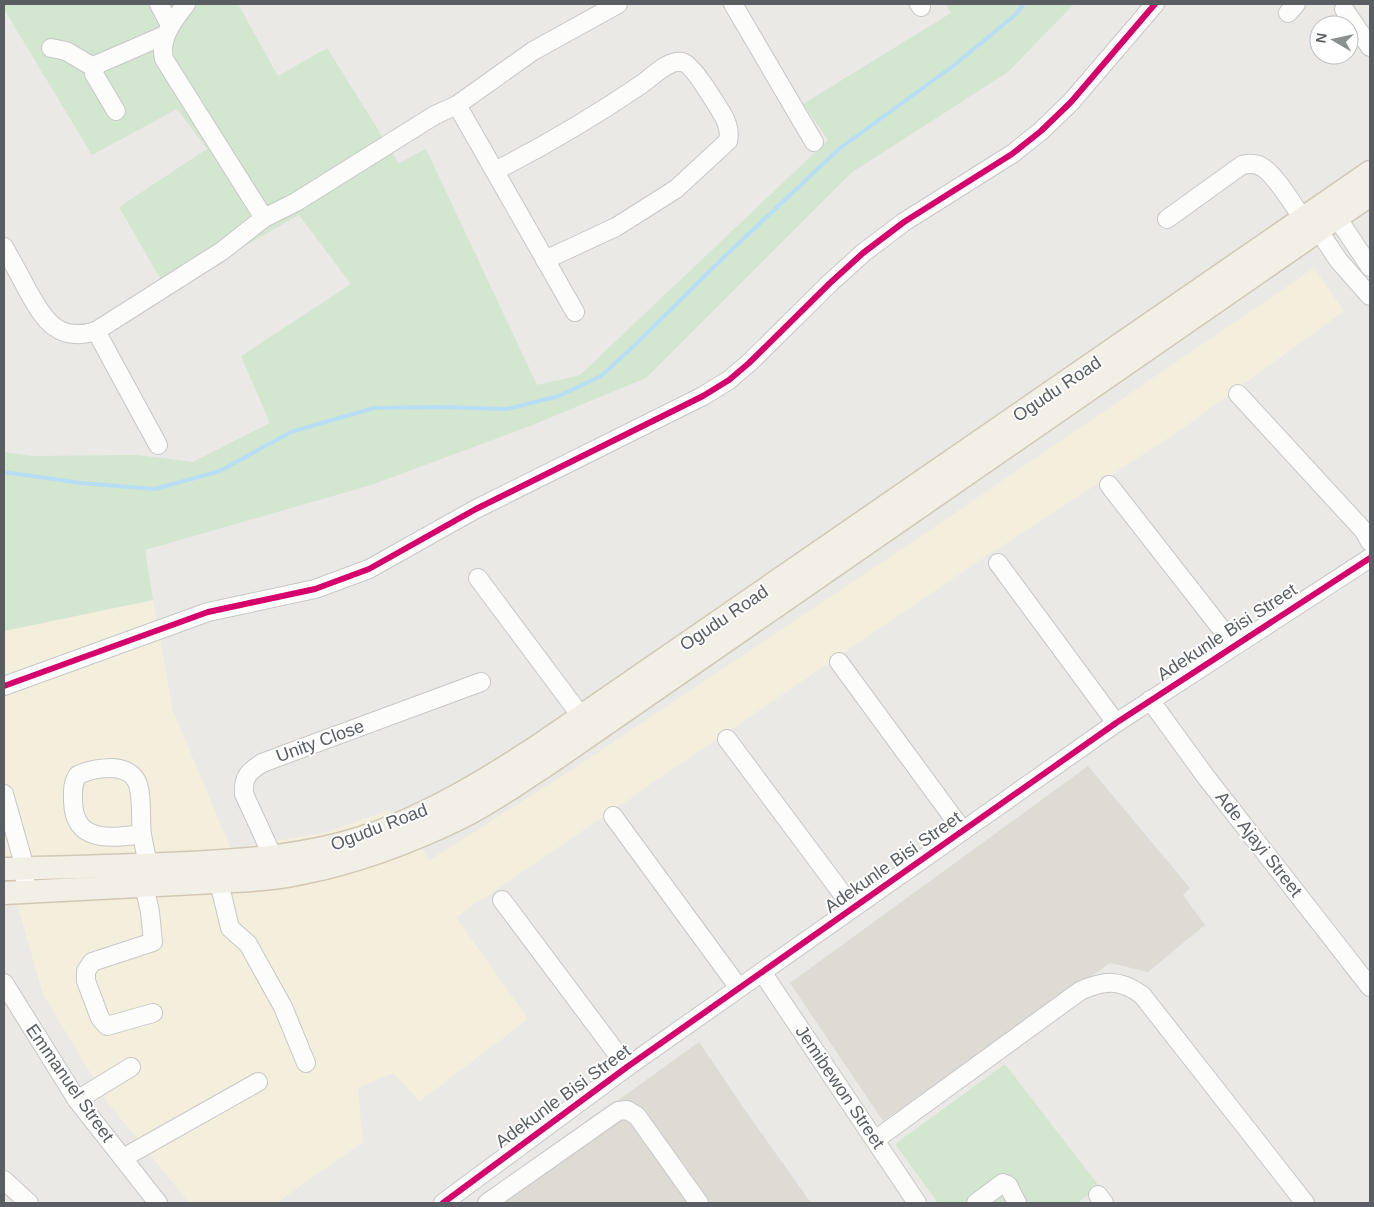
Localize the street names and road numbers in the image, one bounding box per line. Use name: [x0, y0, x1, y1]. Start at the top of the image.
street label: Ogudu Road: [1009, 352, 1105, 426]
street label: Adekunle Bisi Street: [1154, 579, 1300, 685]
street label: Ogudu Road: [676, 581, 772, 655]
street label: Unity Close: [273, 716, 367, 766]
street label: Ade Ajayi Street: [1212, 787, 1306, 901]
street label: Ogudu Road: [328, 799, 430, 855]
street label: Adekunle Bisi Street: [821, 807, 965, 917]
street label: Emmanuel Street: [22, 1020, 118, 1146]
street label: Jemibewon Street: [791, 1022, 889, 1152]
street label: Adekunle Bisi Street: [492, 1040, 634, 1152]

